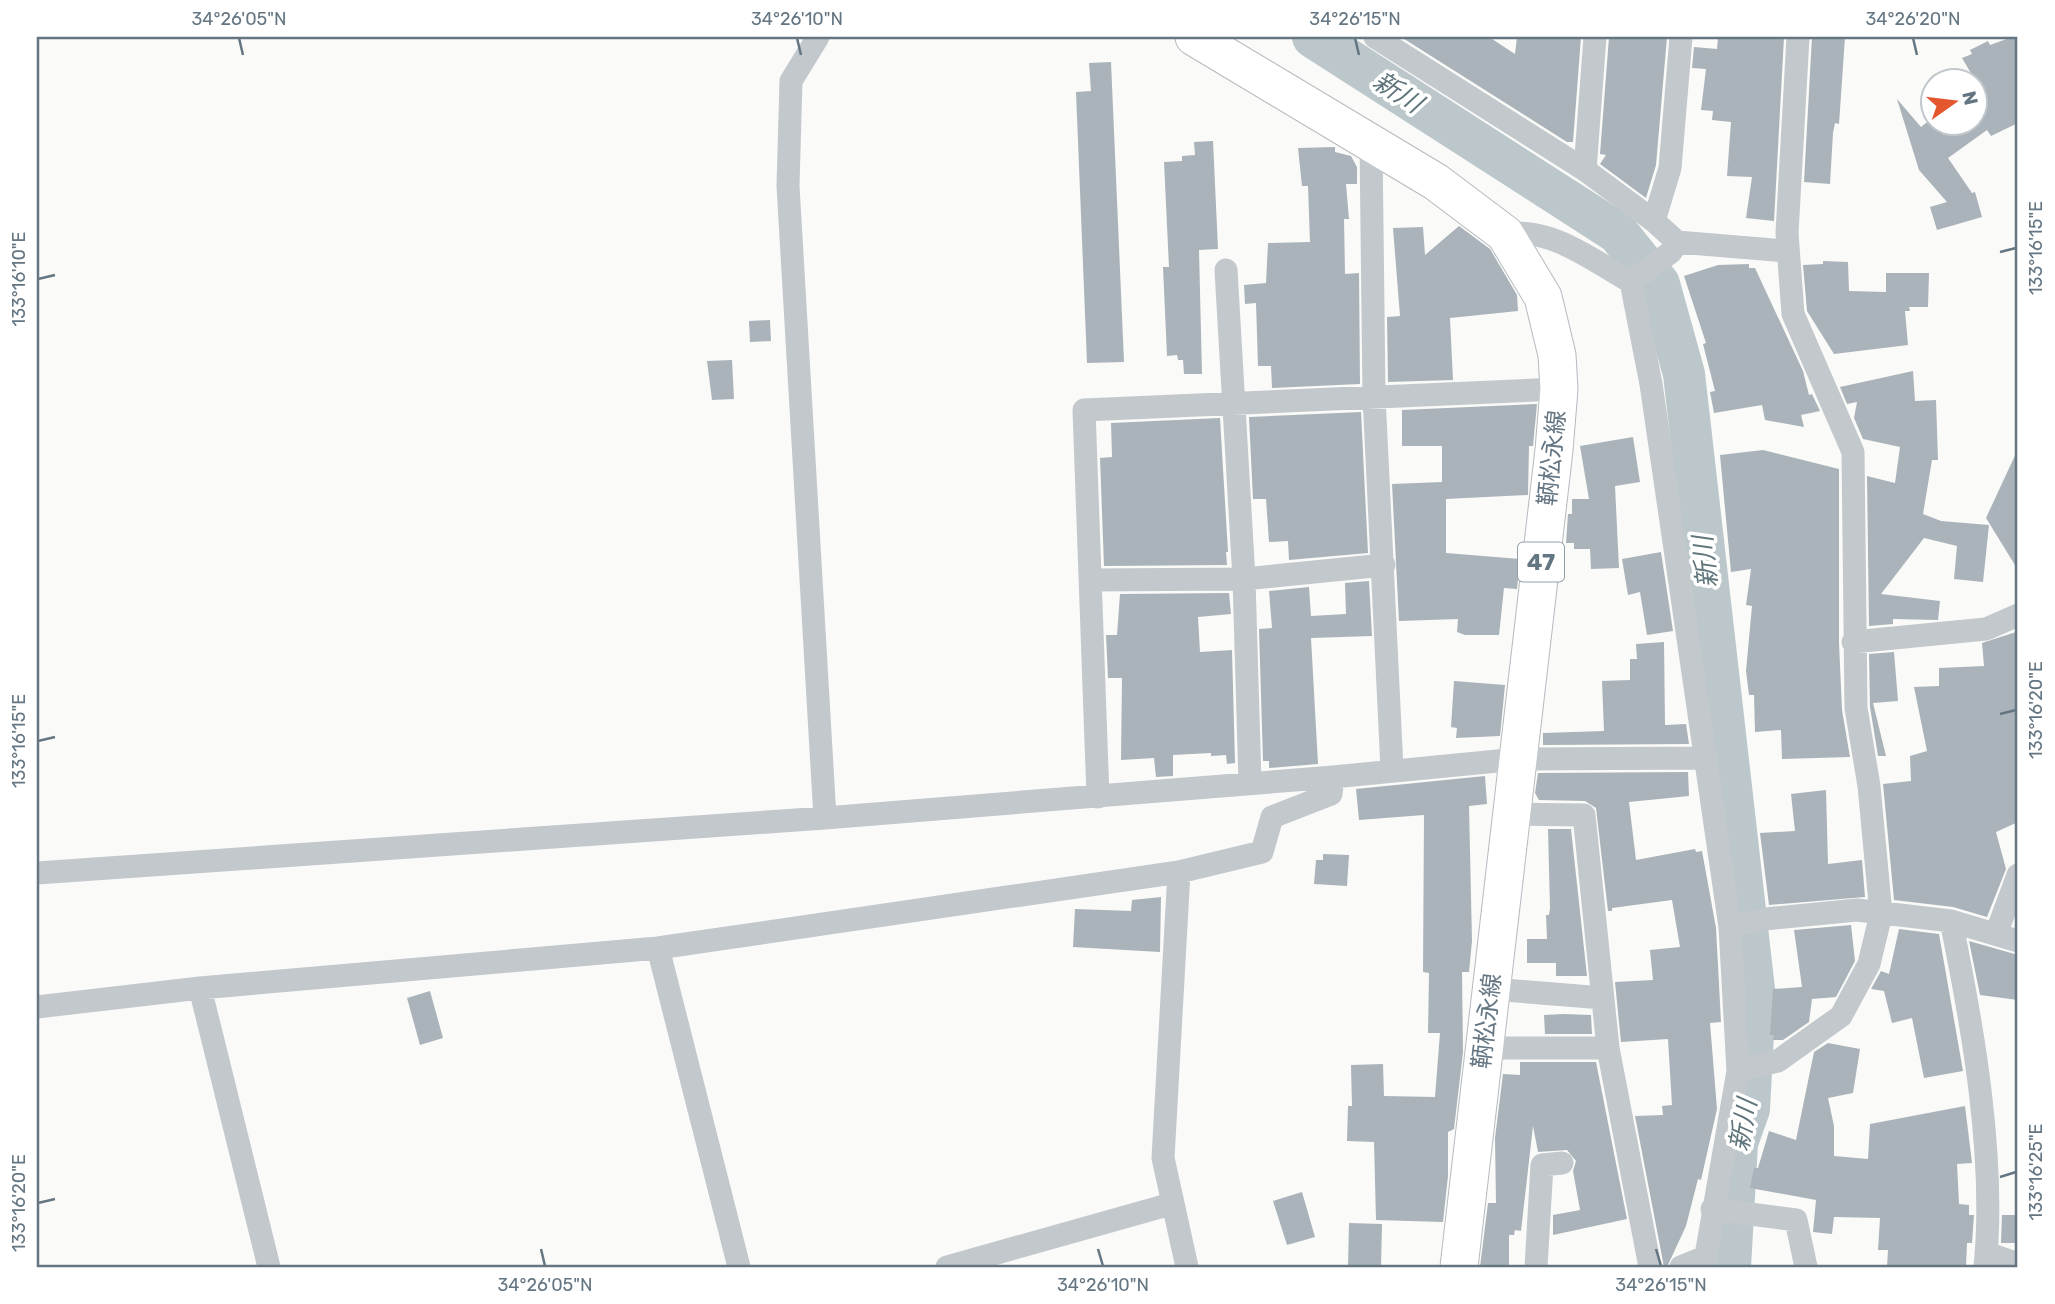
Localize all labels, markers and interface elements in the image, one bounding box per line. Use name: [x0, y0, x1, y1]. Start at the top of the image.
text: 34°26'05"N: [191, 8, 287, 30]
text: 34°26'10"N: [751, 8, 843, 30]
text: 34°26'15"N: [1309, 8, 1401, 30]
text: 34°26'20"N: [1866, 8, 1960, 30]
water label: 新川: [1367, 65, 1430, 121]
north arrow: [1918, 66, 1988, 136]
text: N: [1957, 89, 1983, 107]
text: 133°16'15"E: [2025, 201, 2047, 295]
text: 133°16'10"E: [8, 232, 30, 326]
street label: 鞆松永線: [1533, 409, 1571, 507]
water label: 新川: [1687, 531, 1724, 589]
road number: 47: [1518, 542, 1564, 582]
text: 133°16'20"E: [2025, 661, 2047, 759]
text: 133°16'15"E: [8, 694, 30, 788]
street label: 鞆松永線: [1467, 972, 1507, 1070]
water label: 新川: [1724, 1094, 1764, 1153]
text: 133°16'25"E: [2025, 1123, 2047, 1221]
text: 133°16'20"E: [8, 1154, 30, 1252]
text: 34°26'05"N: [497, 1274, 593, 1296]
text: 34°26'10"N: [1057, 1274, 1149, 1296]
text: 34°26'15"N: [1615, 1274, 1707, 1296]

